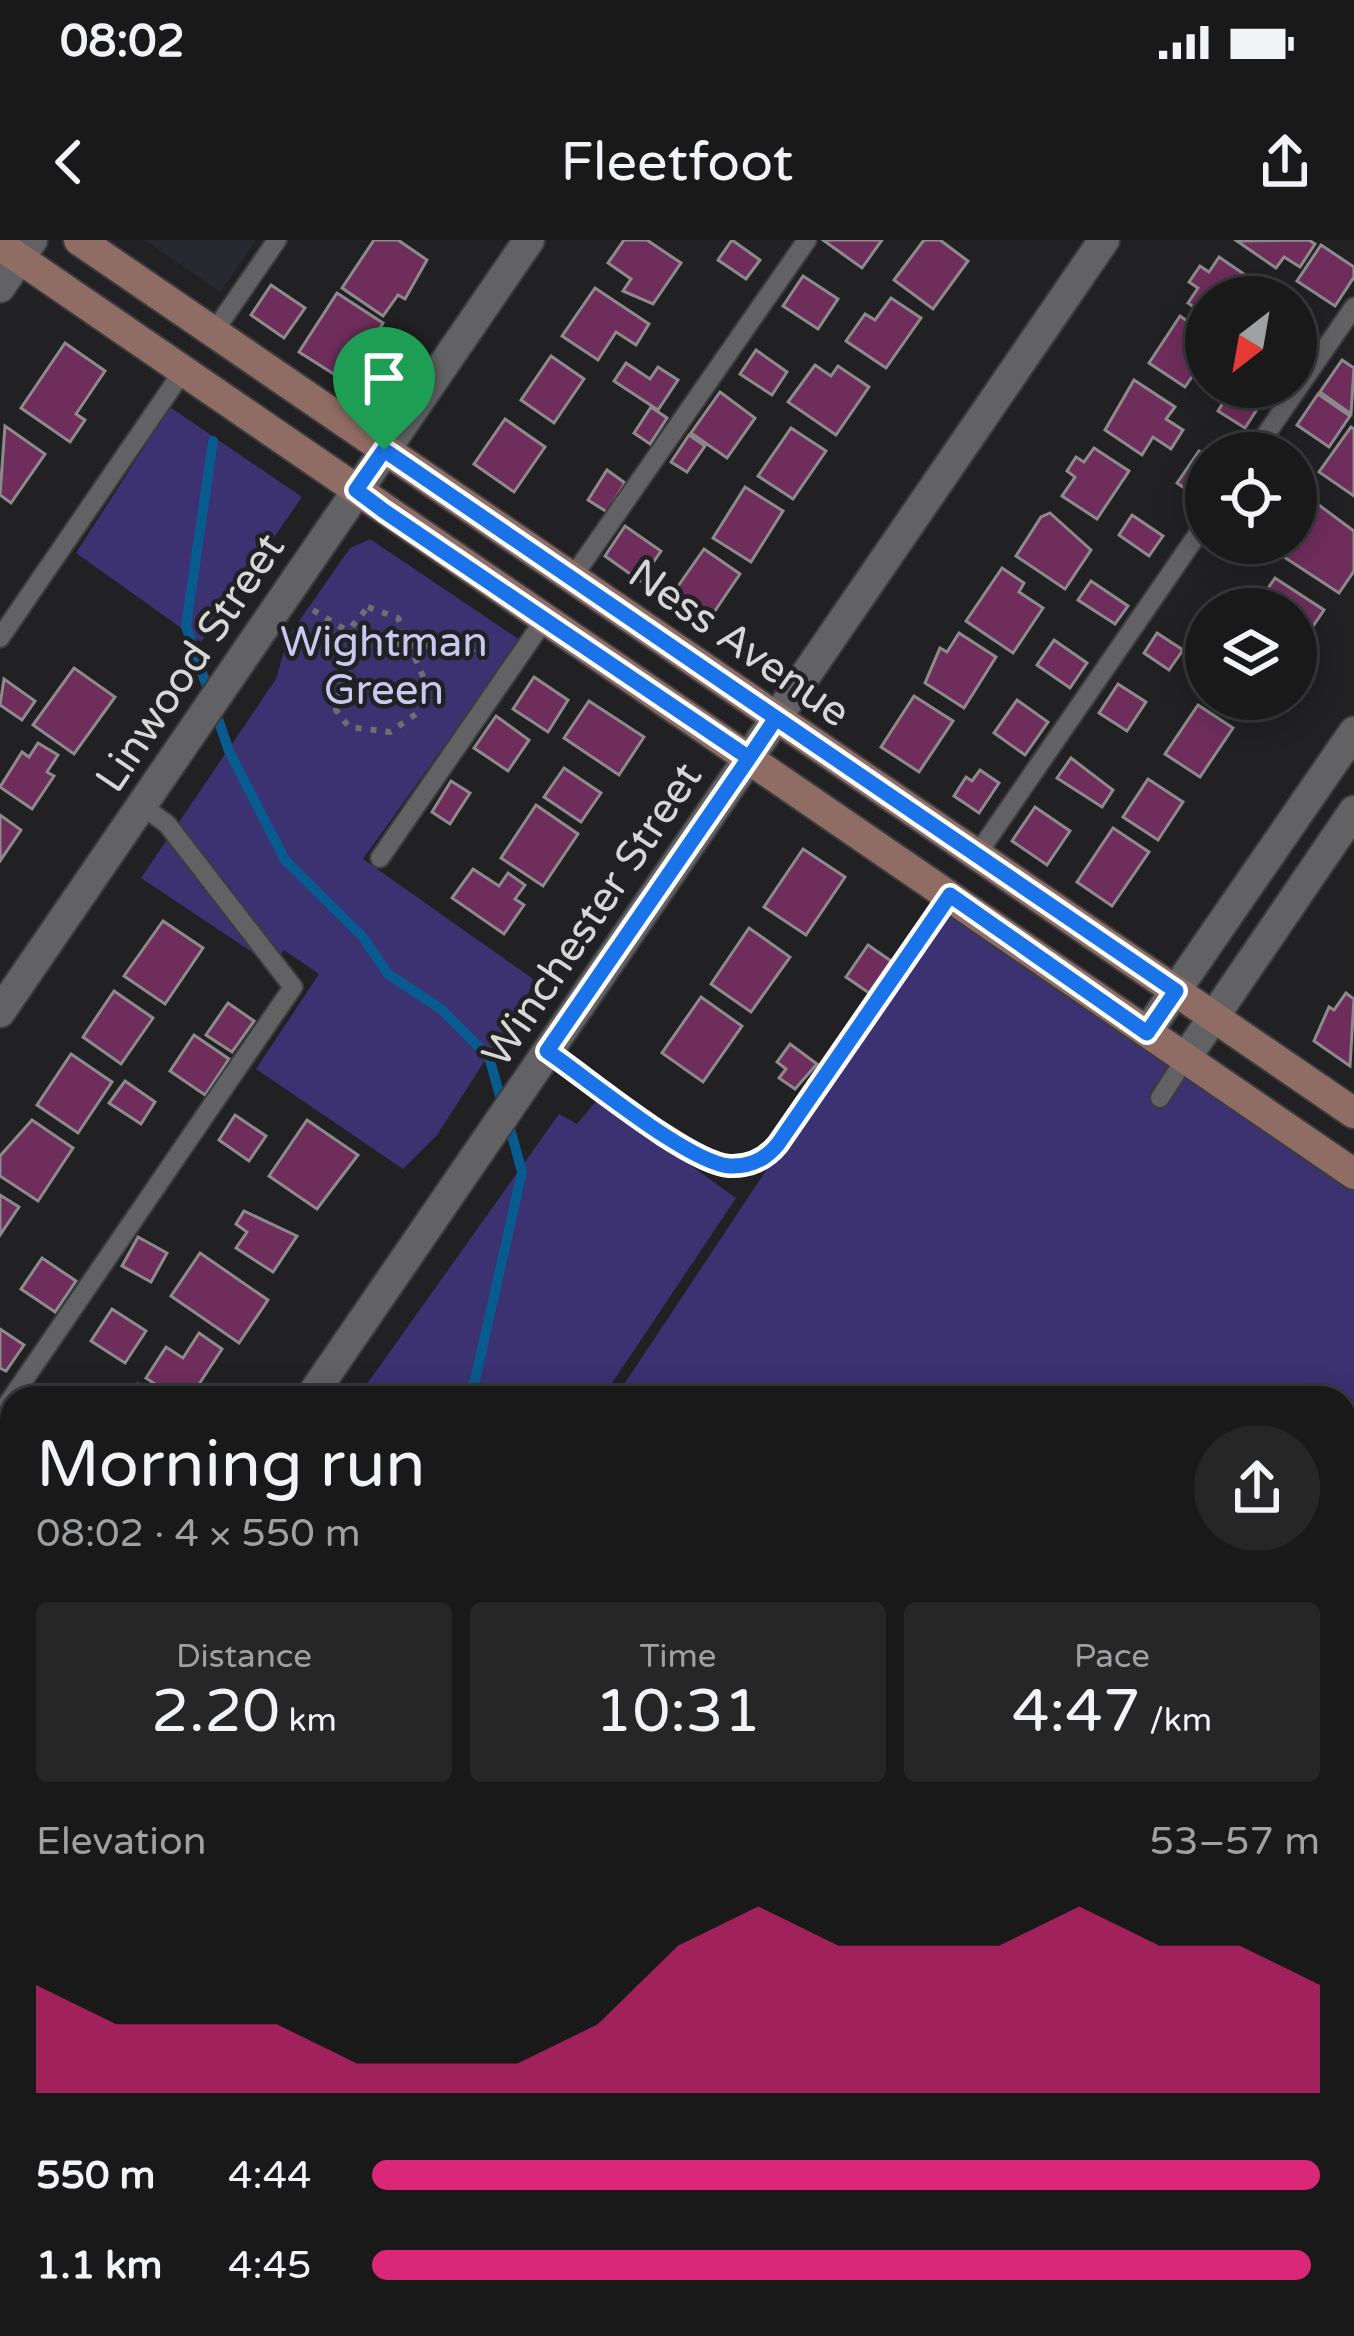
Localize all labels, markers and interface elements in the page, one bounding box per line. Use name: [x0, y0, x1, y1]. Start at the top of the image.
text: 08:02: [60, 15, 185, 69]
icon: back: [36, 129, 102, 195]
icon: share: [1252, 129, 1318, 195]
text: Fleetfoot: [561, 130, 793, 195]
north arrow: [1185, 276, 1317, 408]
map controls: [1185, 276, 1317, 720]
pin: [333, 327, 435, 450]
icon: arrive: [351, 345, 417, 411]
button: locate: [1185, 432, 1317, 564]
street label: Linwood Street: [85, 524, 296, 802]
street label: Ness Avenue: [619, 548, 860, 738]
button: layers: [1185, 588, 1317, 720]
park label: Wightman Green: [280, 617, 488, 716]
street label: Winchester Street: [471, 753, 713, 1077]
text: Morning run: [36, 1425, 426, 1505]
button: share: [1194, 1425, 1320, 1551]
text: 08:02 · 4 × 550 m: [36, 1510, 361, 1557]
text: Distance: [176, 1637, 312, 1676]
text: Time: [640, 1637, 716, 1676]
text: Pace: [1074, 1637, 1150, 1676]
text: 2.20: [151, 1676, 280, 1748]
text: 10:31: [595, 1676, 761, 1748]
text: 4:47: [1012, 1676, 1141, 1748]
text: km: [280, 1701, 337, 1740]
text: /km: [1141, 1701, 1212, 1740]
text: Elevation: [36, 1818, 206, 1865]
text: 53–57 m: [1149, 1818, 1320, 1865]
text: 550 m: [36, 2152, 155, 2199]
text: 4:44: [228, 2152, 312, 2199]
text: 1.1 km: [36, 2242, 162, 2289]
text: 4:45: [228, 2242, 312, 2289]

